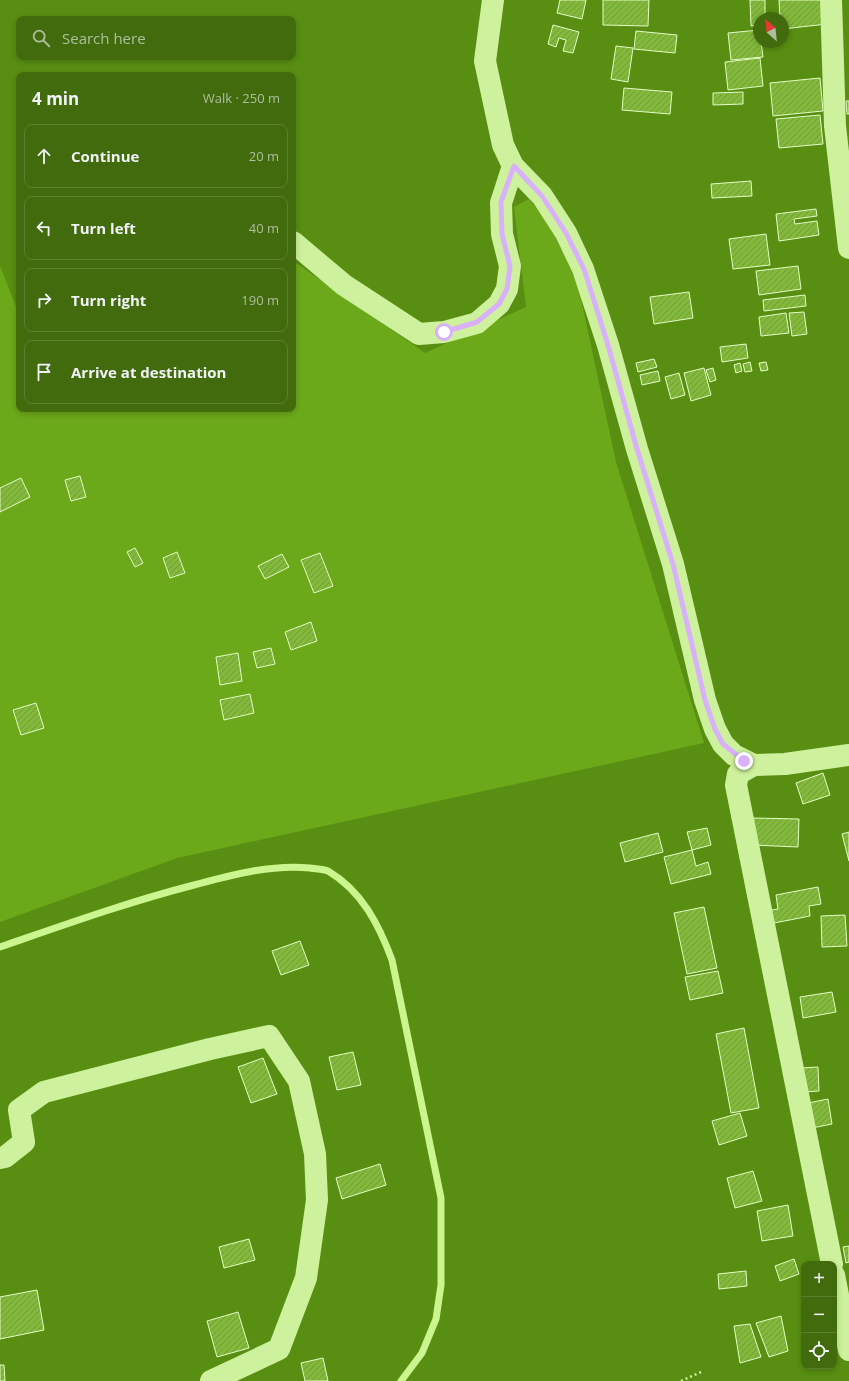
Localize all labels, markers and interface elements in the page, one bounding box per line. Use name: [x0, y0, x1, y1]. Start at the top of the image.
north arrow: [753, 12, 789, 48]
search box: [16, 16, 296, 60]
icon: search: [30, 27, 52, 49]
text: Search here: [62, 28, 146, 48]
text: 4 min: [32, 87, 79, 110]
text: Walk · 250 m: [203, 89, 280, 107]
icon: ahead: [33, 145, 55, 167]
text: Continue: [71, 146, 139, 166]
text: 20 m: [249, 147, 279, 165]
icon: left: [33, 217, 55, 239]
text: Turn left: [71, 218, 136, 238]
text: 40 m: [249, 219, 279, 237]
icon: right: [33, 289, 55, 311]
text: Turn right: [71, 290, 146, 310]
text: 190 m: [241, 291, 279, 309]
route start: [435, 323, 453, 341]
icon: arrive: [33, 361, 55, 383]
text: Arrive at destination: [71, 362, 226, 382]
route end: [735, 752, 753, 770]
map controls: [801, 1261, 837, 1369]
button: +: [801, 1261, 837, 1297]
button: −: [801, 1297, 837, 1333]
button: locate: [801, 1333, 837, 1369]

